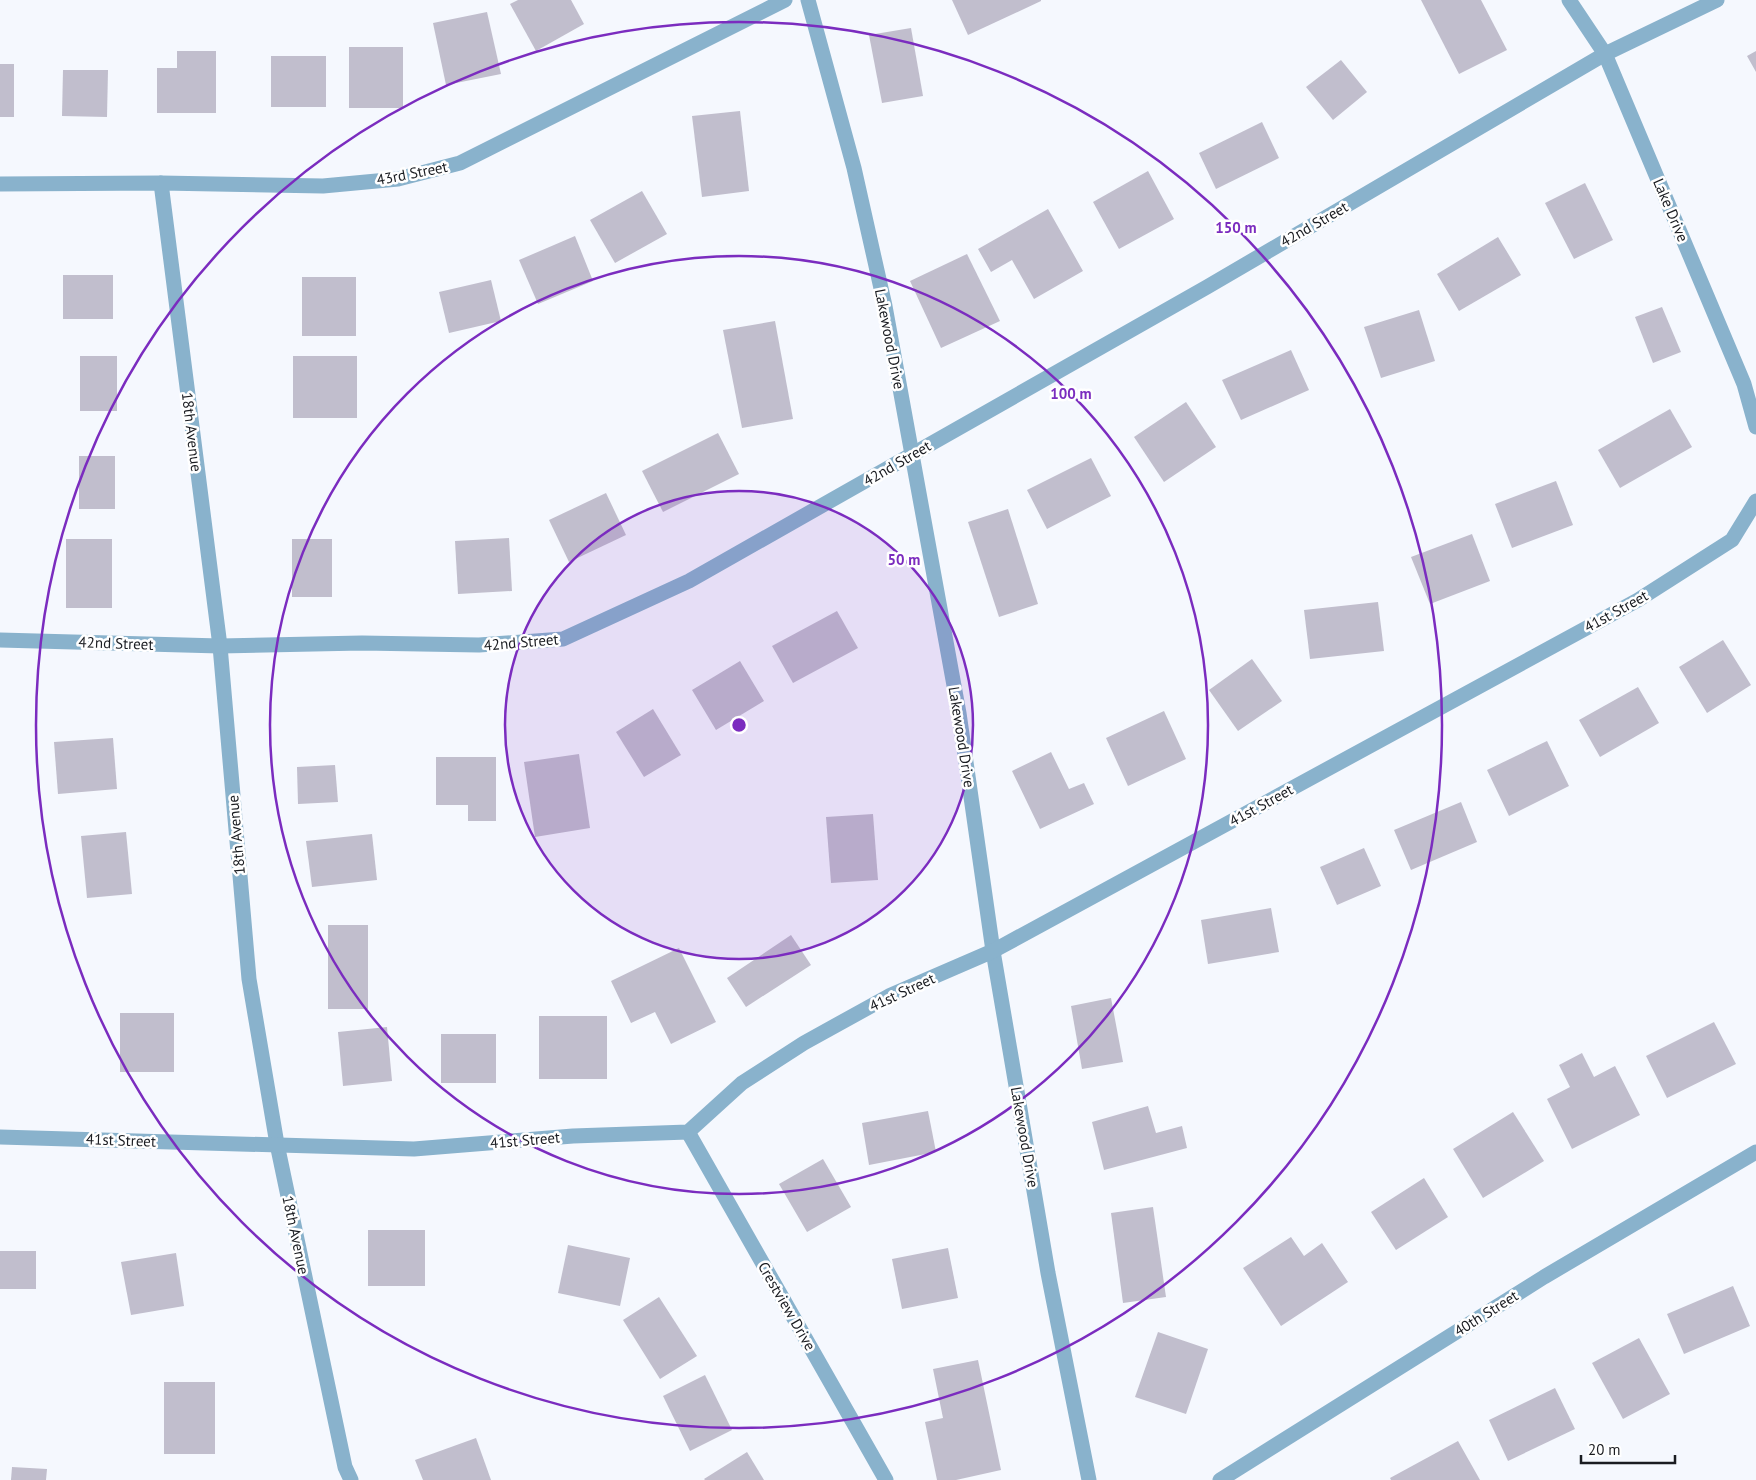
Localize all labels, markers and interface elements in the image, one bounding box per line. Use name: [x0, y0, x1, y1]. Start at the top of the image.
street label: 43rd Street: [375, 157, 449, 189]
street label: Lake Drive: [1649, 175, 1693, 245]
street label: 42nd Street: [1277, 197, 1351, 251]
text: 150 m: [1215, 218, 1257, 237]
street label: Lakewood Drive: [871, 287, 909, 391]
text: 100 m: [1050, 384, 1092, 403]
street label: 18th Avenue: [178, 391, 206, 473]
street label: 42nd Street: [860, 436, 934, 490]
text: 50 m: [888, 550, 920, 569]
street label: 41st Street: [1581, 586, 1651, 636]
street label: 42nd Street: [483, 629, 559, 655]
street label: 42nd Street: [78, 632, 154, 654]
street label: Lakewood Drive: [945, 685, 979, 789]
centre of rings: [730, 716, 748, 734]
street label: 41st Street: [1226, 780, 1296, 830]
street label: 18th Avenue: [223, 794, 249, 876]
street label: 41st Street: [866, 969, 938, 1015]
street label: Lakewood Drive: [1007, 1085, 1043, 1189]
street label: 41st Street: [489, 1127, 561, 1153]
street label: 41st Street: [86, 1129, 156, 1151]
street label: 18th Avenue: [278, 1194, 314, 1276]
street label: Crestview Drive: [754, 1258, 820, 1354]
street label: 40th Street: [1450, 1286, 1522, 1340]
scale bar: [1581, 1432, 1675, 1464]
text: 20 m: [1588, 1440, 1621, 1459]

